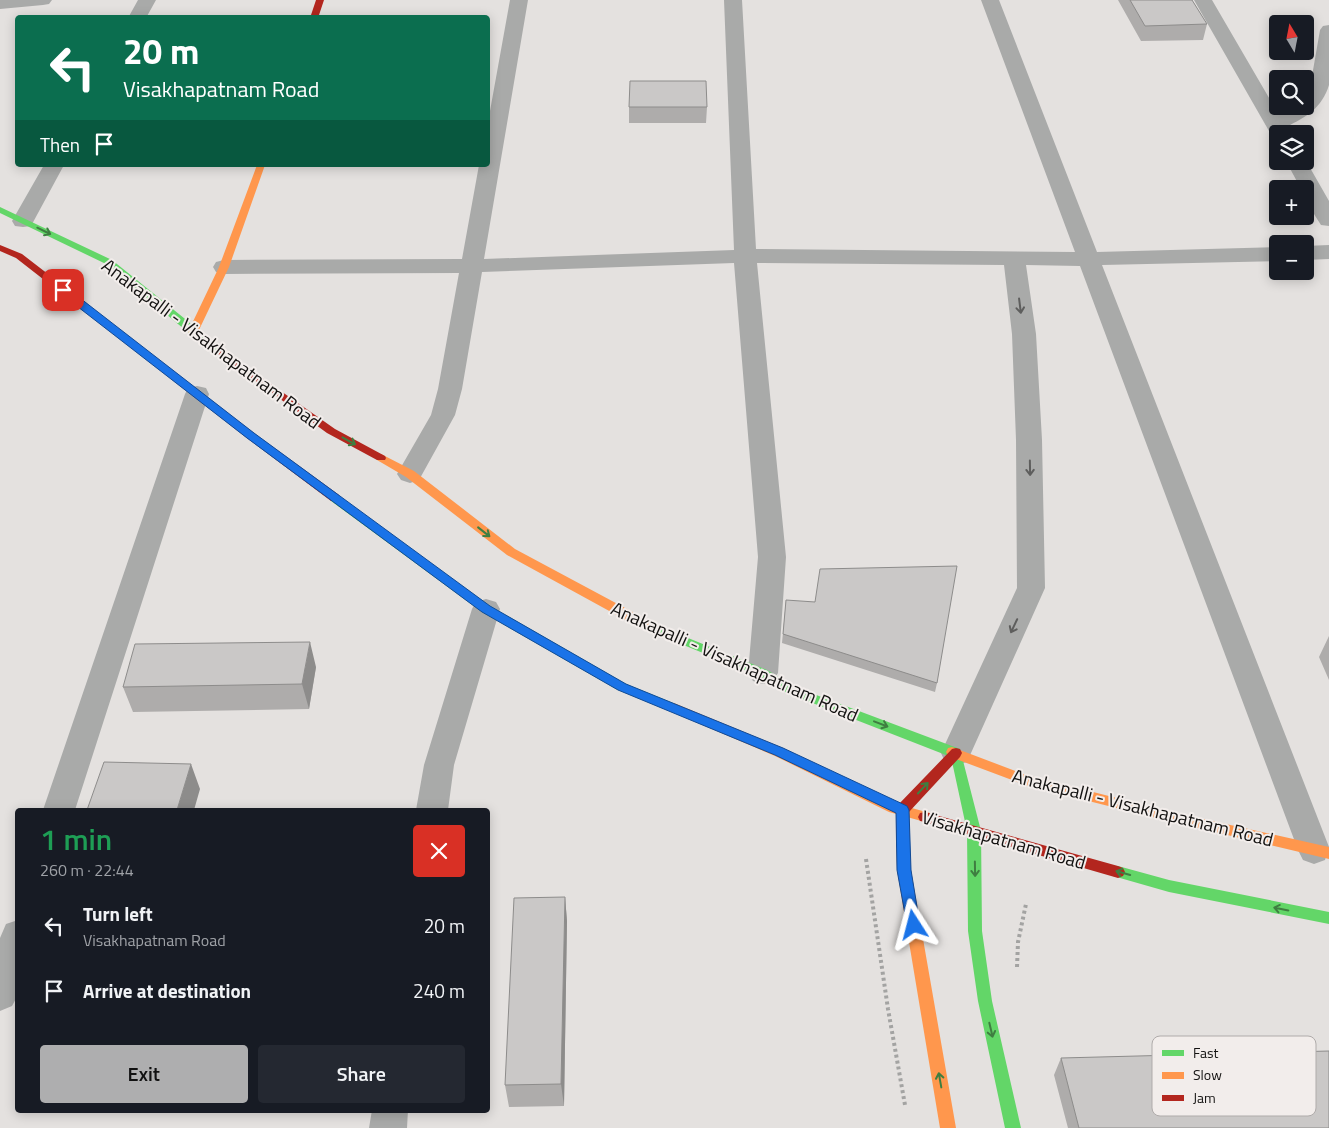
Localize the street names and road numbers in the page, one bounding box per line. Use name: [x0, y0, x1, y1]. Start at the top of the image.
street label: Anakapalli - Visakhapatnam Road: [96, 251, 328, 435]
street label: Anakapalli - Visakhapatnam Road: [607, 593, 863, 729]
street label: Anakapalli - Visakhapatnam Road: [1009, 760, 1277, 854]
street label: Visakhapatnam Road: [919, 802, 1089, 876]

